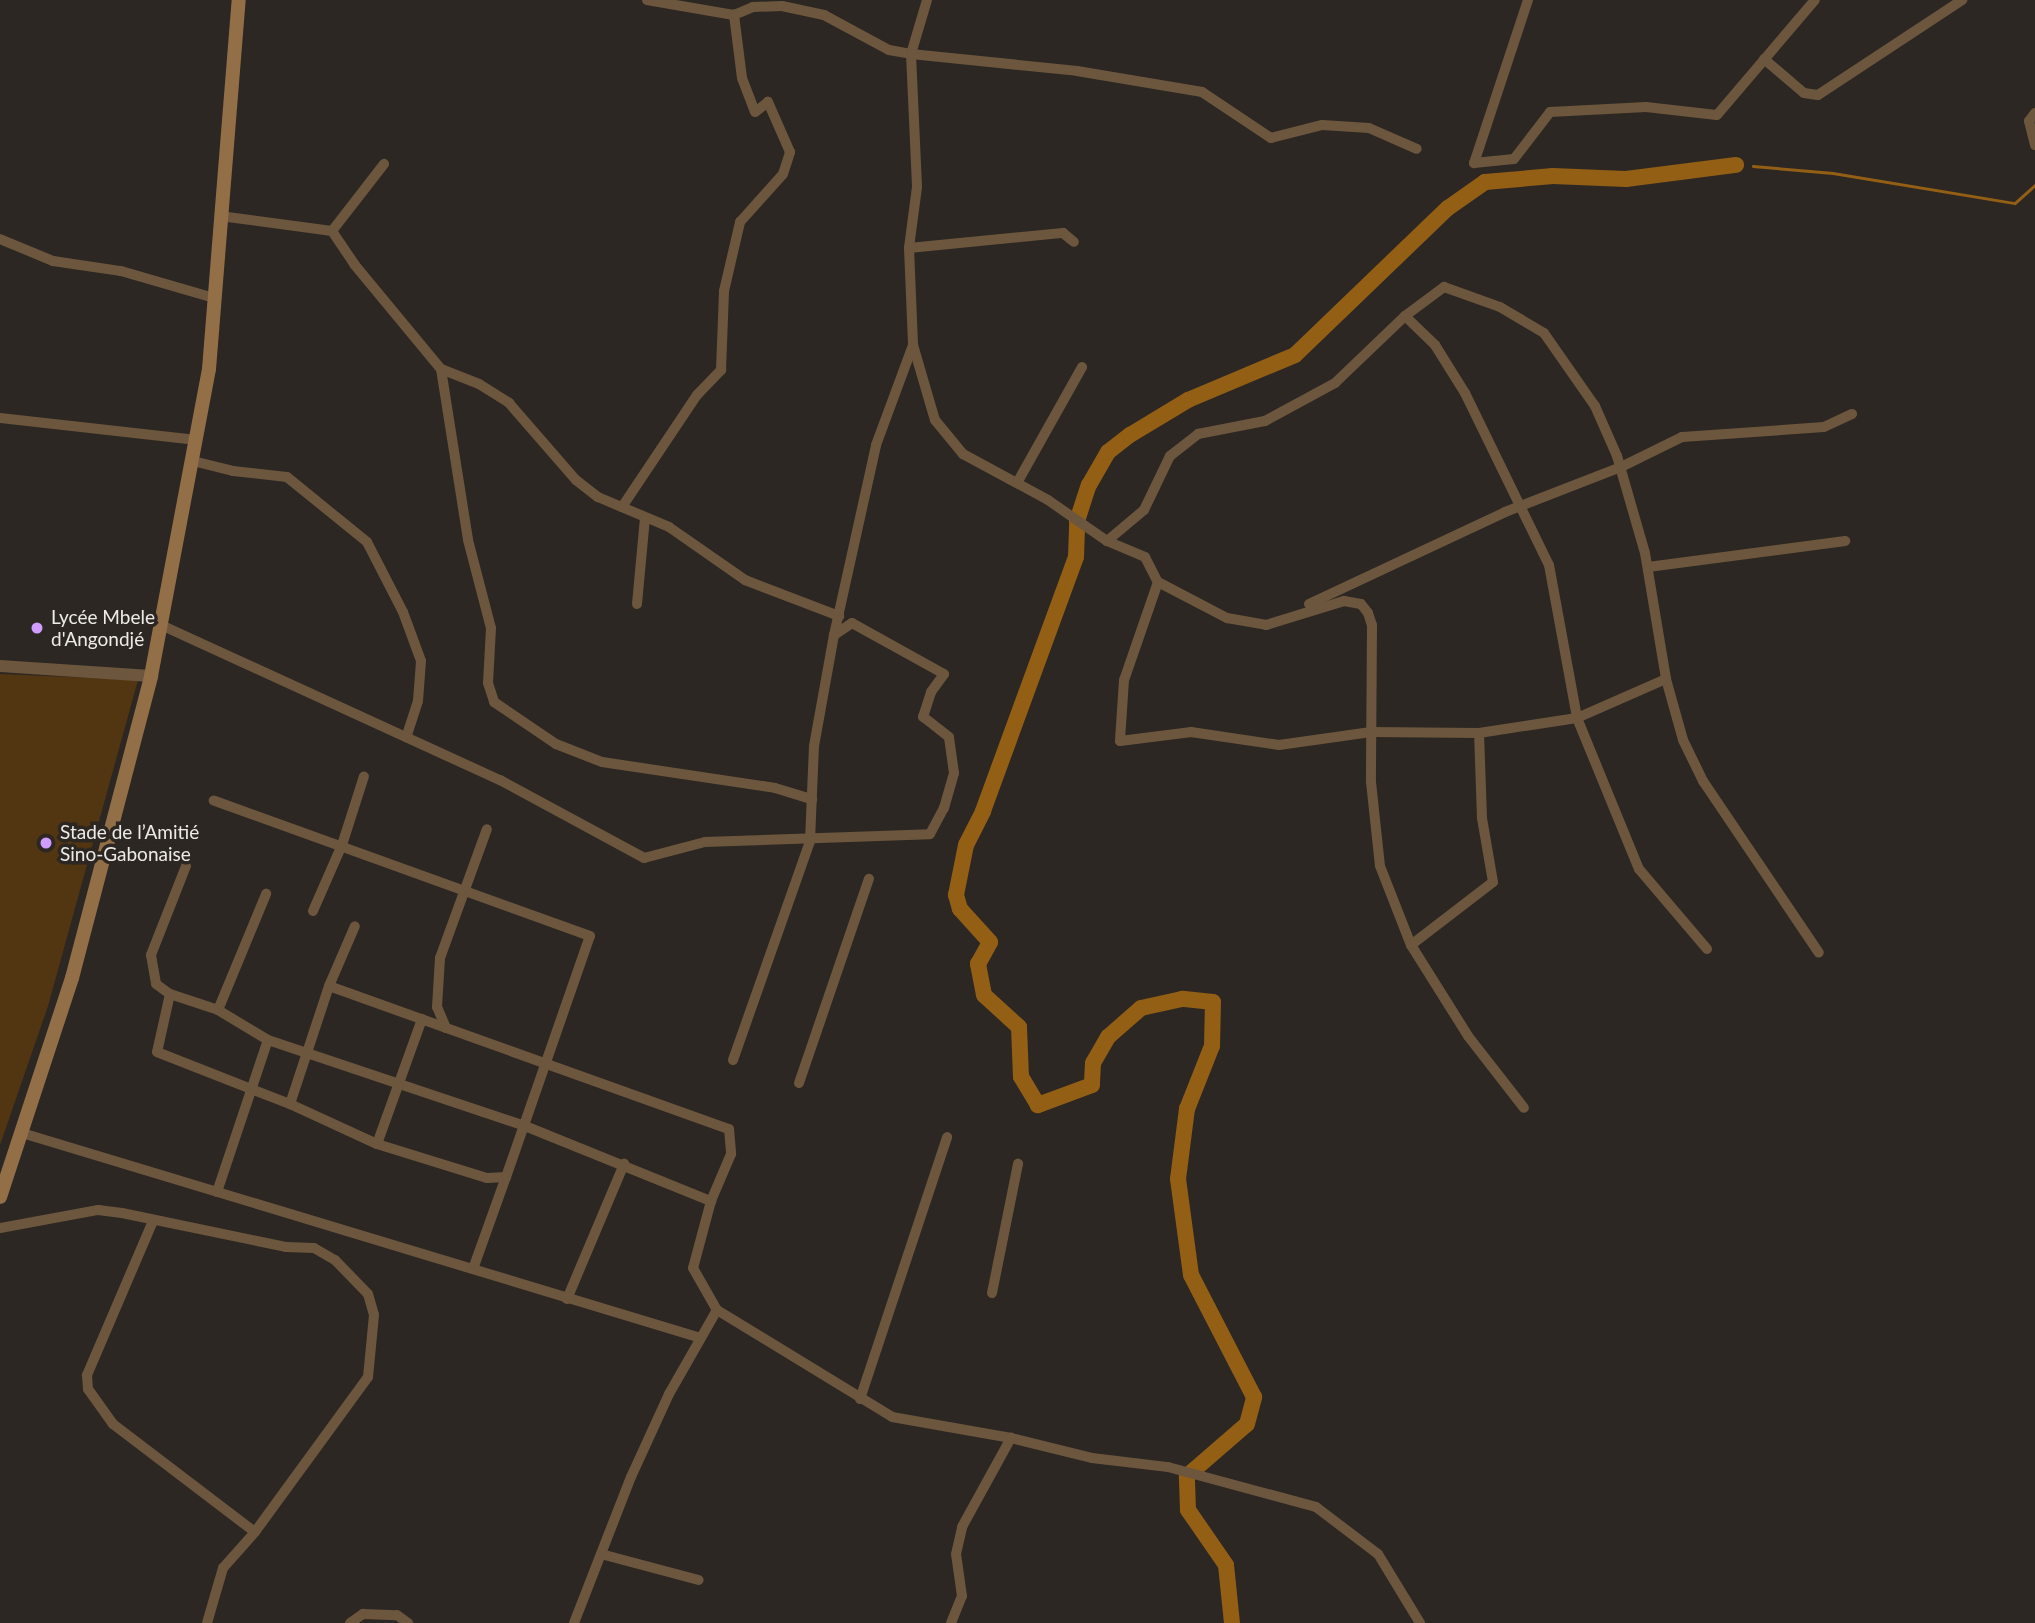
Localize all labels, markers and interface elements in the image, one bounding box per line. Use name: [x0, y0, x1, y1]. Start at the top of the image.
place label: Lycée Mbele d'Angondjé: [51, 606, 155, 650]
marker: Lycée Mbele d'Angondjé: [29, 620, 45, 636]
place label: Stade de l’Amitié Sino-Gabonaise: [60, 821, 199, 865]
marker: Stade de l’Amitié Sino-Gabonaise: [38, 835, 54, 851]

